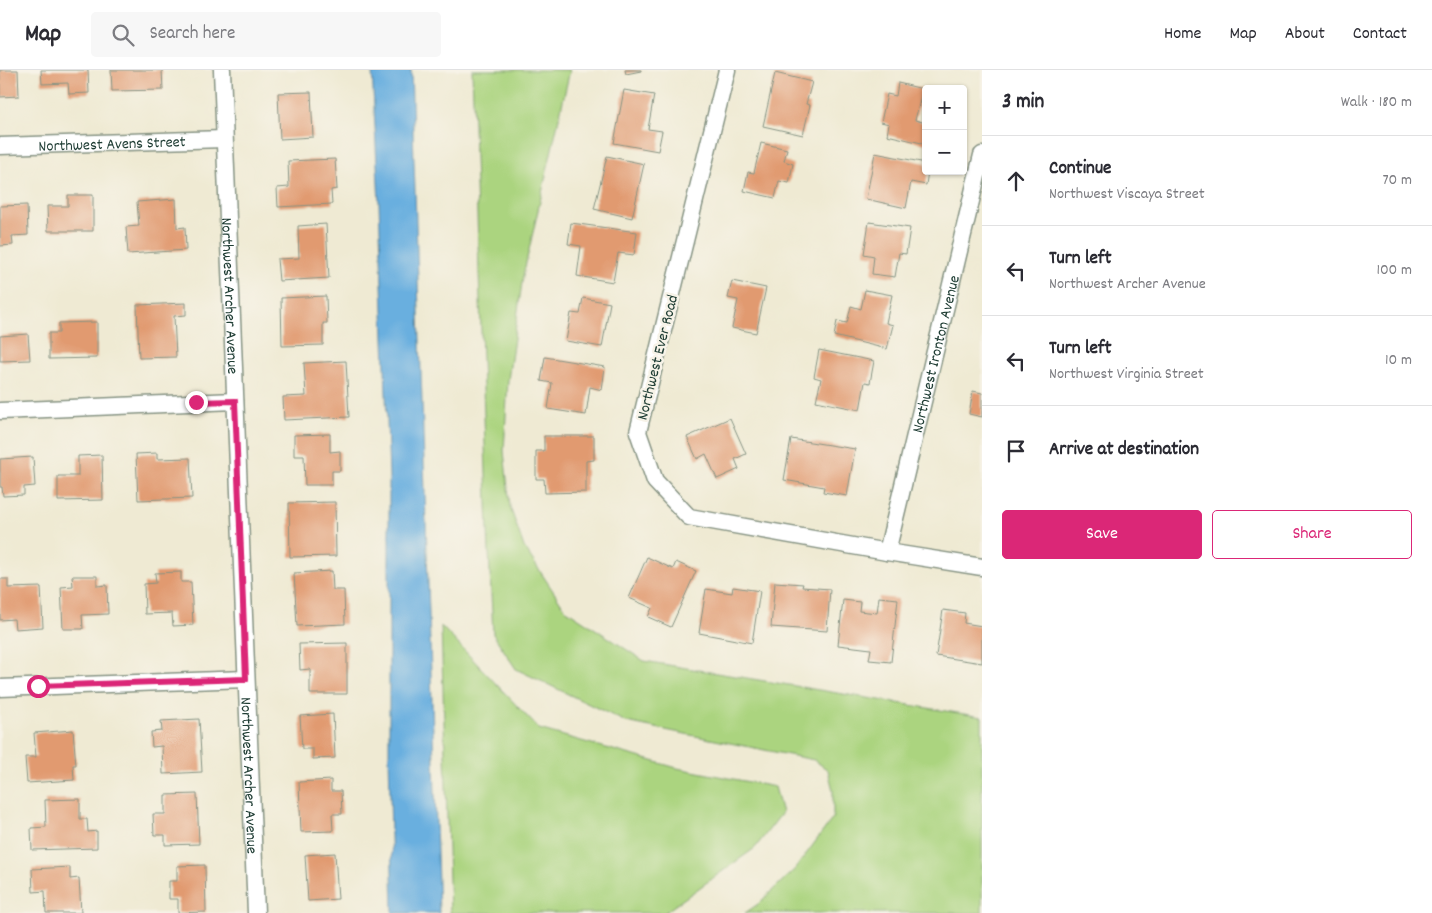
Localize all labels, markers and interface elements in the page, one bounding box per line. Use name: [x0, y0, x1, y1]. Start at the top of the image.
search box: [91, 12, 441, 57]
text: Map: [25, 18, 61, 52]
icon: search: [109, 21, 137, 49]
text: Search here: [149, 21, 235, 48]
text: Home: [1164, 22, 1201, 47]
text: Map: [1229, 22, 1257, 47]
text: About: [1285, 22, 1325, 47]
text: Contact: [1353, 22, 1407, 47]
map controls: [922, 85, 967, 175]
button: +: [922, 85, 967, 130]
text: 3 min: [1002, 88, 1044, 118]
text: Walk · 180 m: [1341, 91, 1412, 114]
button: −: [922, 130, 967, 175]
street label: Northwest Avens Street: [38, 131, 186, 159]
text: Continue: [1049, 156, 1111, 183]
icon: ahead: [1002, 167, 1030, 195]
text: 70 m: [1382, 169, 1412, 192]
text: Northwest Viscaya Street: [1049, 183, 1205, 206]
street label: Northwest Archer Avenue: [214, 217, 243, 375]
text: Turn left: [1049, 246, 1112, 273]
icon: left: [1002, 257, 1030, 285]
text: 100 m: [1376, 259, 1412, 282]
street label: Northwest Ironton Avenue: [907, 273, 967, 435]
text: Northwest Archer Avenue: [1049, 273, 1206, 296]
street label: Northwest Ever Road: [632, 293, 685, 423]
text: Turn left: [1049, 336, 1112, 363]
icon: left: [1002, 347, 1030, 375]
text: 10 m: [1385, 349, 1412, 372]
text: Northwest Virginia Street: [1049, 363, 1204, 386]
route end: [185, 391, 208, 414]
icon: arrive: [1002, 437, 1030, 465]
text: Arrive at destination: [1049, 437, 1199, 464]
button: Save: [1002, 510, 1202, 559]
button: Share: [1212, 510, 1412, 559]
route start: [27, 675, 50, 698]
street label: Northwest Archer Avenue: [233, 697, 263, 854]

